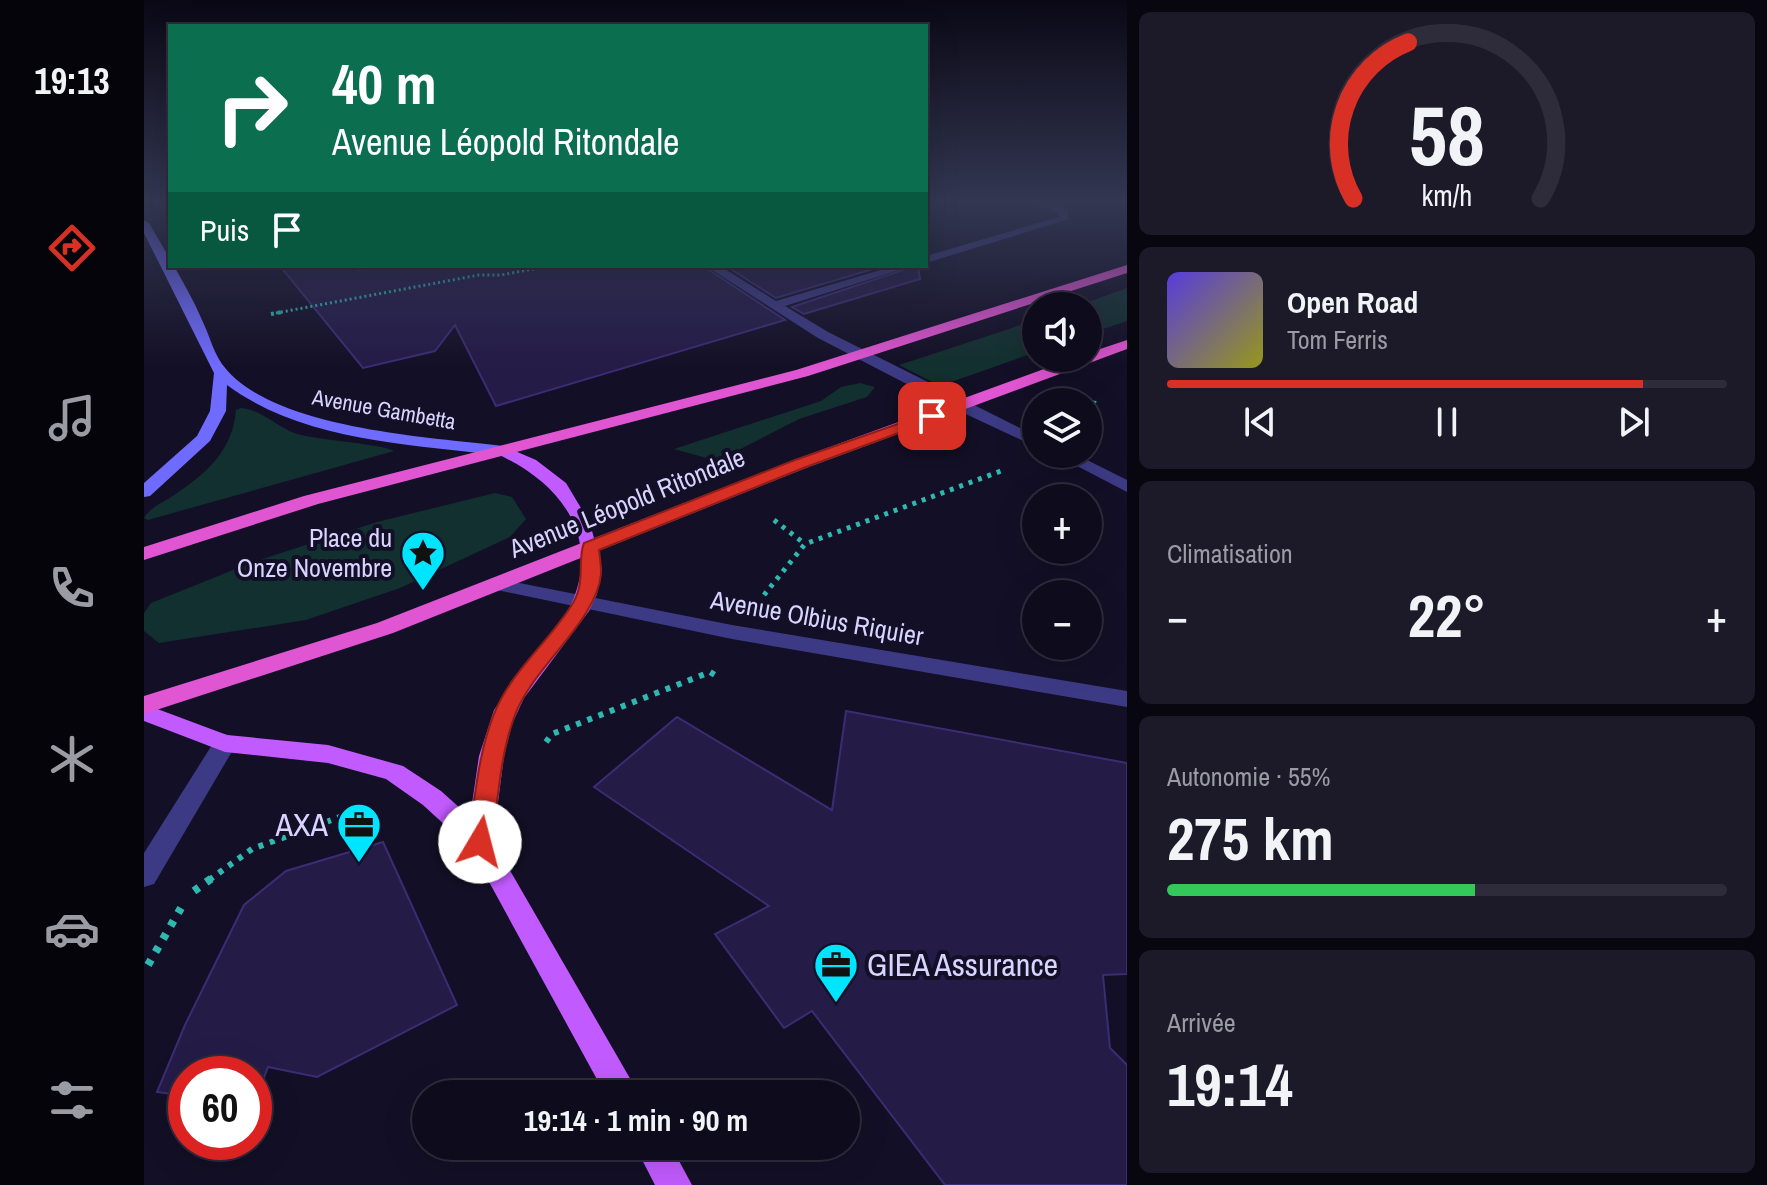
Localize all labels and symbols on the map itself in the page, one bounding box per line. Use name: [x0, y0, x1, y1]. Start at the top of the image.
street label: Avenue Gambetta: [309, 381, 458, 436]
pin: [898, 382, 966, 450]
street label: Avenue Léopold Ritondale: [503, 439, 750, 566]
place label: Place du Onze Novembre: [237, 520, 392, 585]
place icon: Place du Onze Novembre: [399, 529, 447, 592]
street label: Avenue Olbius Riquier: [707, 581, 926, 653]
position arrow: [438, 800, 522, 884]
office icon: AXA: [335, 801, 383, 864]
place label: AXA: [274, 803, 328, 846]
office icon: GIEA Assurance: [812, 941, 860, 1004]
place label: GIEA Assurance: [867, 943, 1058, 986]
speed limit sign: 60: [168, 1056, 272, 1160]

